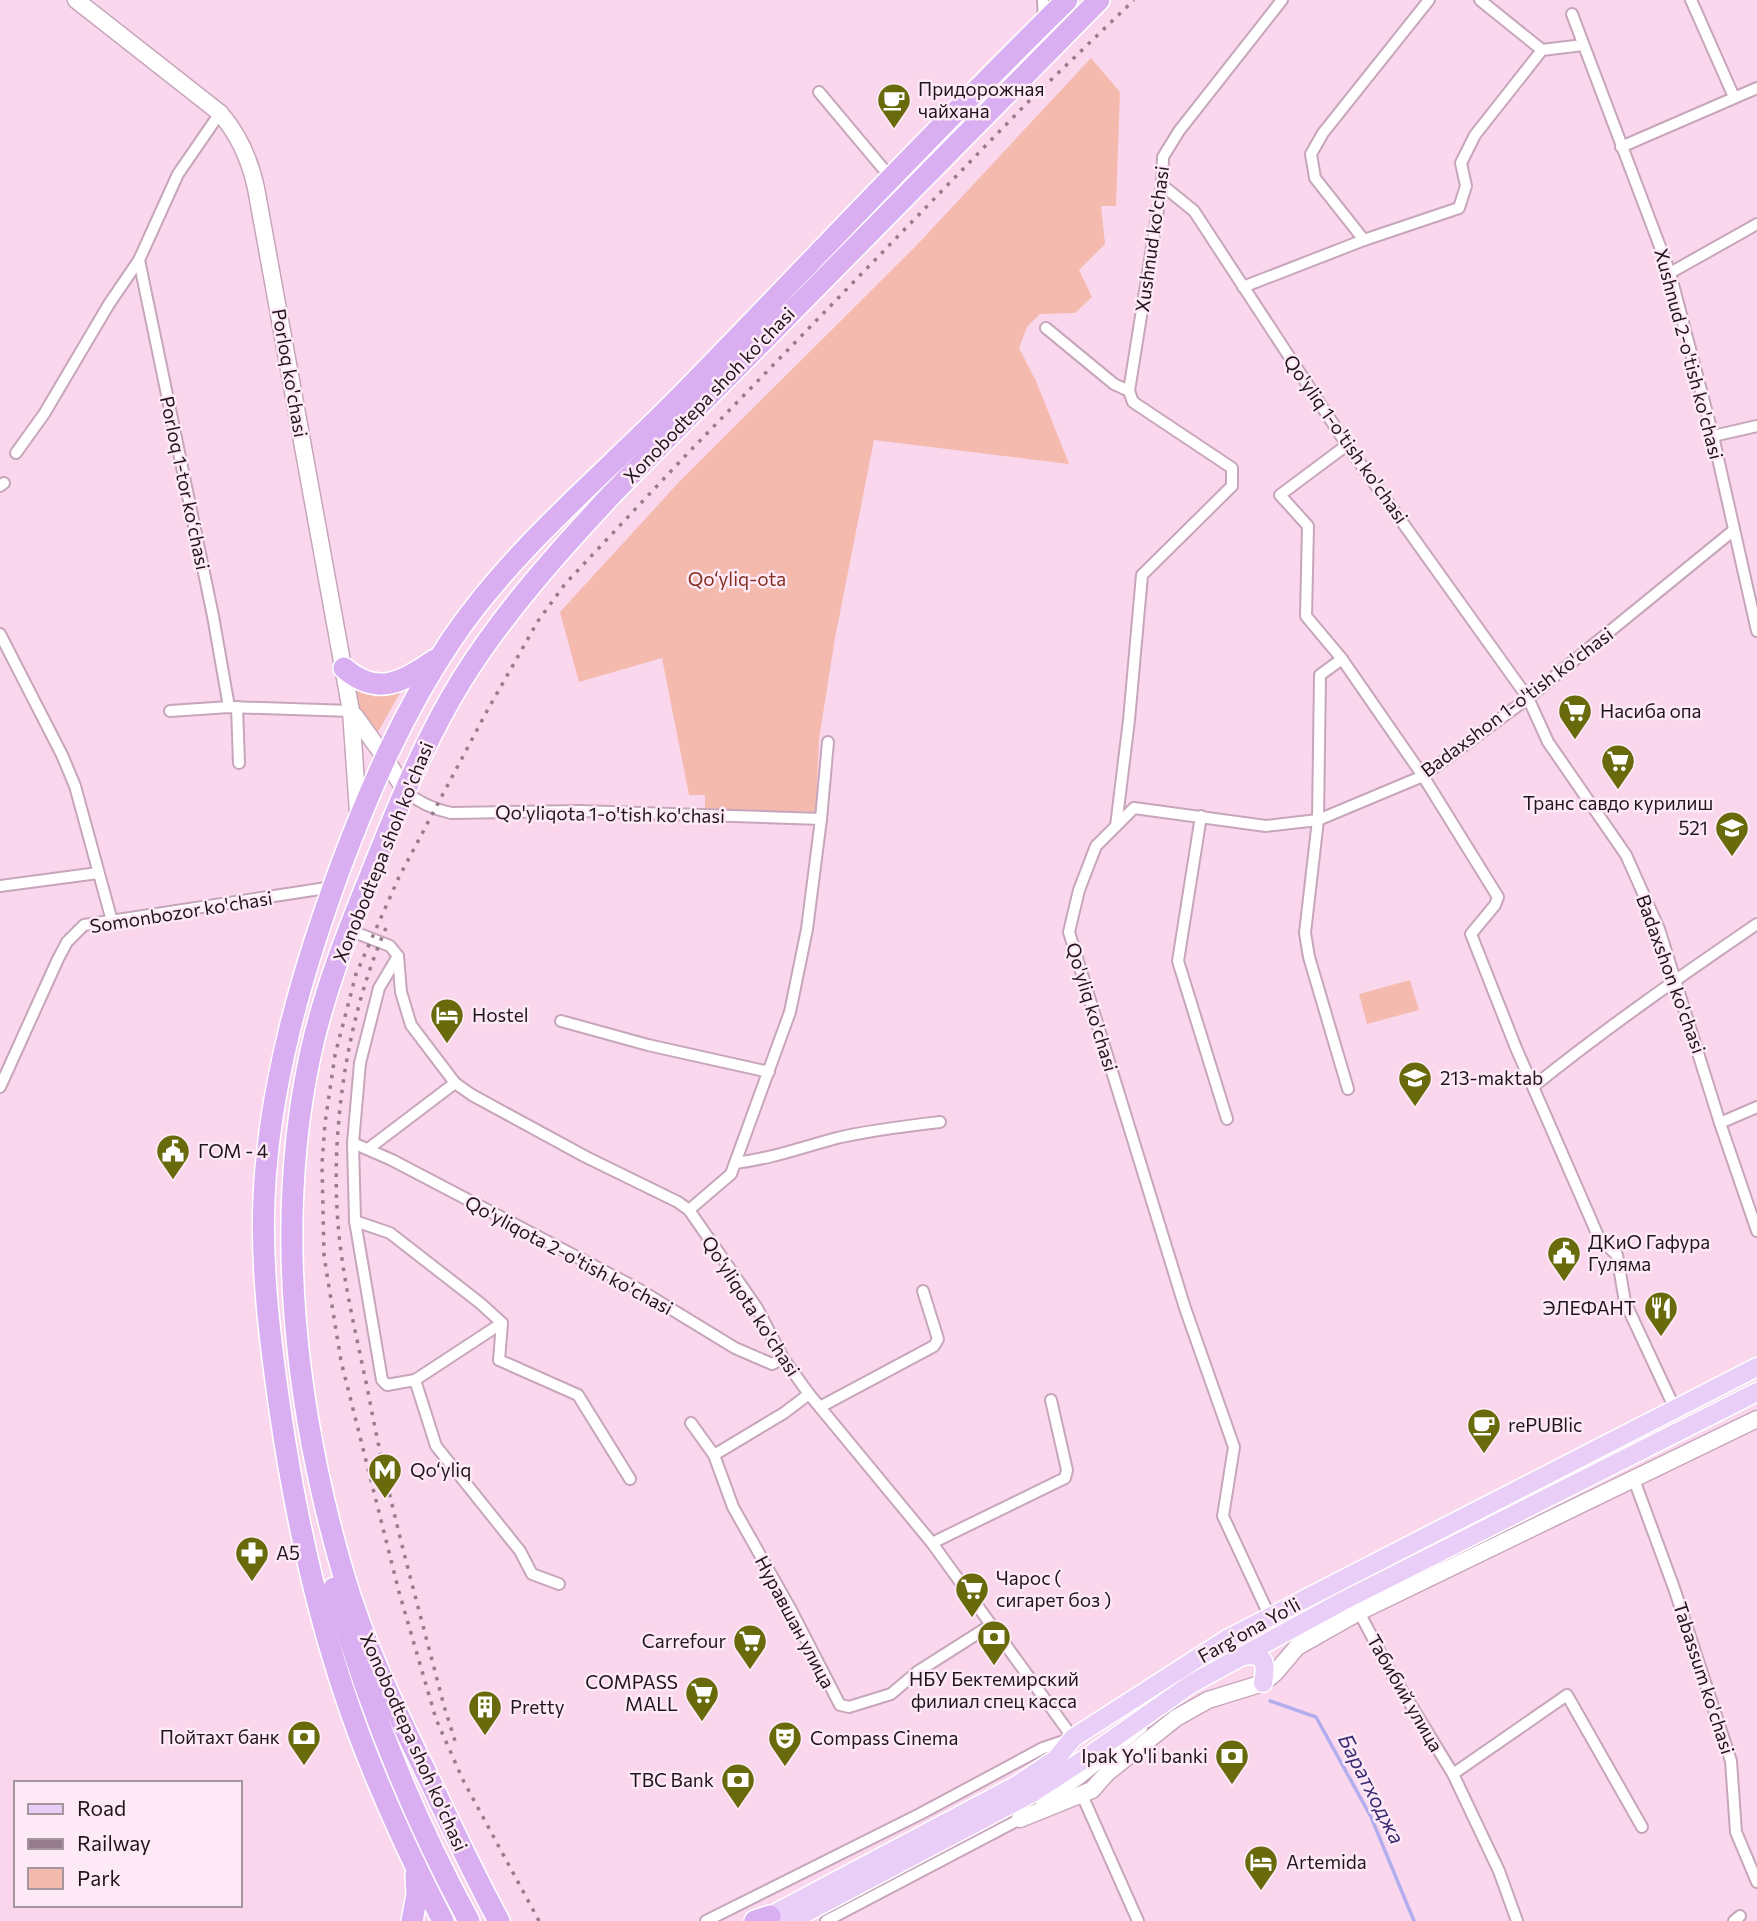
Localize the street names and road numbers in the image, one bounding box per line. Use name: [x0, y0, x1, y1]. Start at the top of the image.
street label: Xushnud ko'chasi: [1130, 164, 1173, 314]
street label: Xushnud 2-o'tish ko'chasi: [1650, 246, 1729, 462]
street label: Xonobodtepa shoh ko'chasi: [618, 302, 799, 488]
street label: Porloq ko'chasi: [268, 307, 313, 439]
street label: Qo'yliq 1-o'tish ko'chasi: [1279, 350, 1413, 528]
street label: Porloq 1-tor koʻchasi: [156, 394, 215, 572]
street label: Badaxshon 1-o'tish ko'chasi: [1416, 622, 1617, 781]
street label: Xonobodtepa shoh ko'chasi: [328, 738, 437, 966]
street label: Qo'yliqota 1-o'tish ko'chasi: [495, 800, 725, 827]
street label: Somonbozor ko'chasi: [88, 886, 274, 937]
street label: Badaxshon ko'chasi: [1632, 891, 1711, 1056]
street label: Qo'yliq ko'chasi: [1062, 940, 1123, 1074]
street label: Qo'yliqota 2-o'tish ko'chasi: [461, 1190, 677, 1319]
street label: Qo'yliqota ko'chasi: [697, 1231, 805, 1380]
street label: Нуравшан улица: [751, 1551, 840, 1692]
street label: Farg'ona Yo'li: [1194, 1592, 1304, 1667]
street label: Tabassum ko'chasi: [1669, 1599, 1740, 1757]
street label: Xonobodtepa shoh ko'chasi: [356, 1629, 473, 1854]
street label: Табибий улица: [1363, 1630, 1448, 1756]

